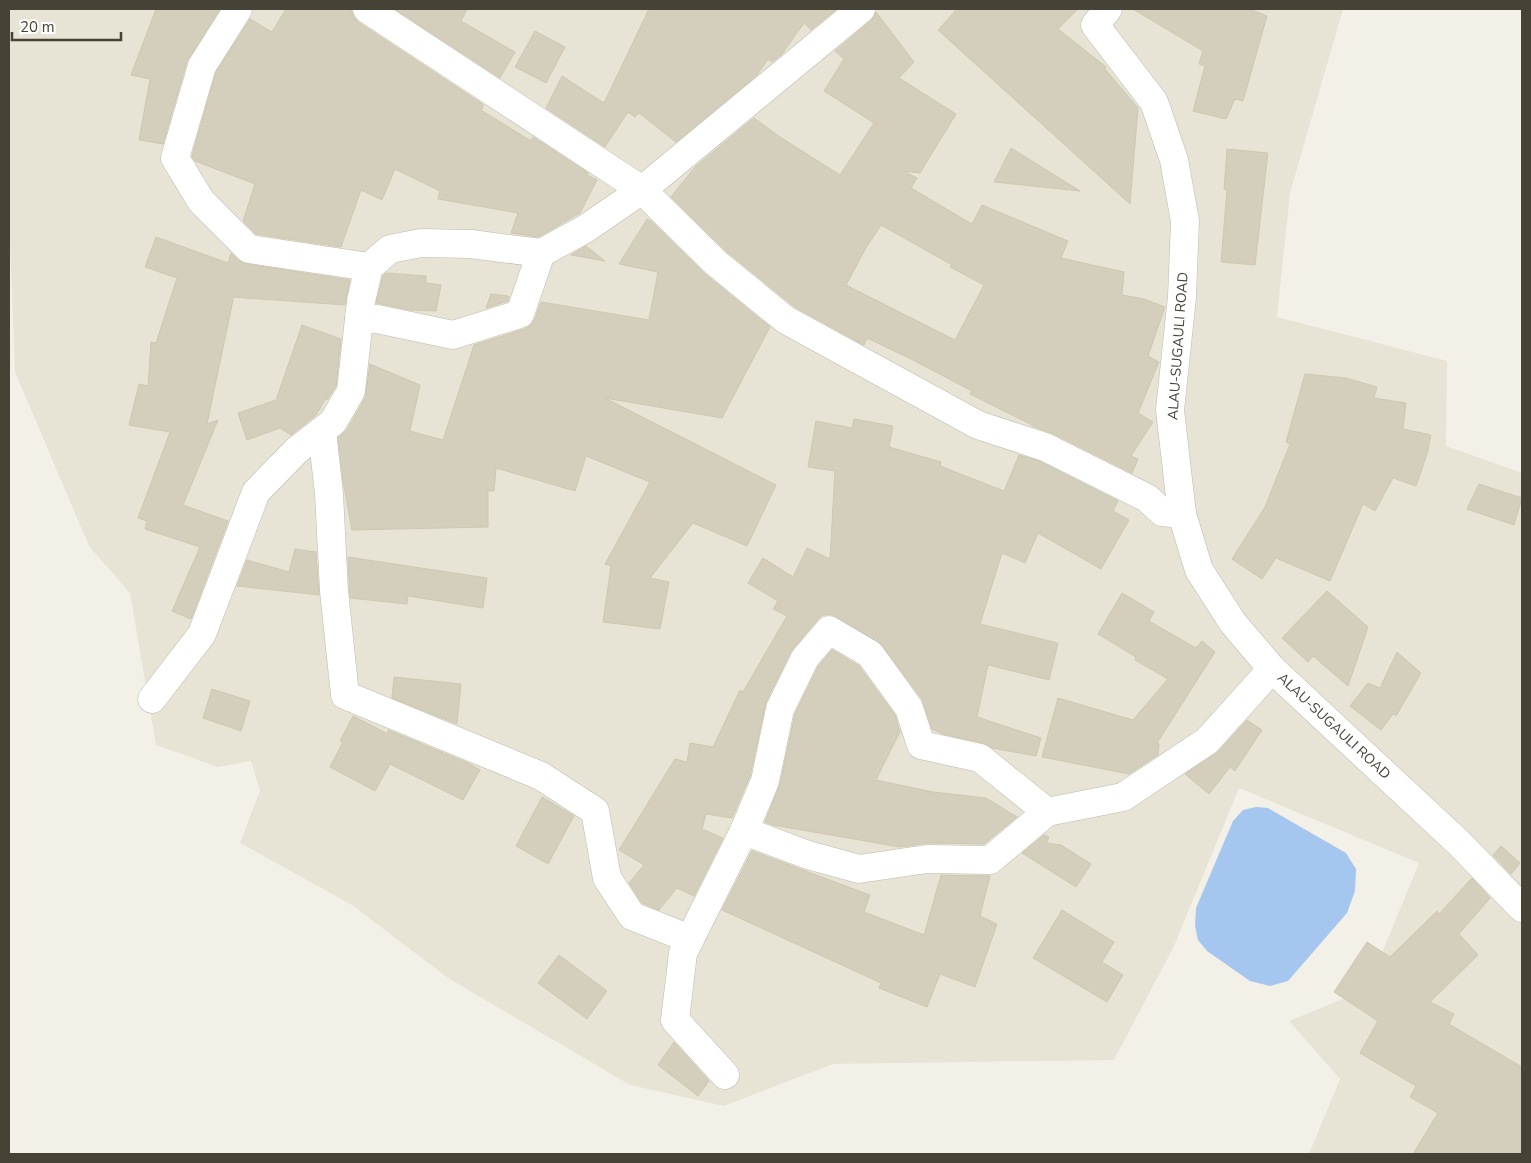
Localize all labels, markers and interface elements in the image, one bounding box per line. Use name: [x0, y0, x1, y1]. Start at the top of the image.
scale bar: [12, 10, 121, 42]
text: 20 m: [20, 17, 55, 37]
street label: ALAU-SUGAULI ROAD: [1163, 271, 1193, 421]
street label: ALAU-SUGAULI ROAD: [1273, 669, 1395, 783]

